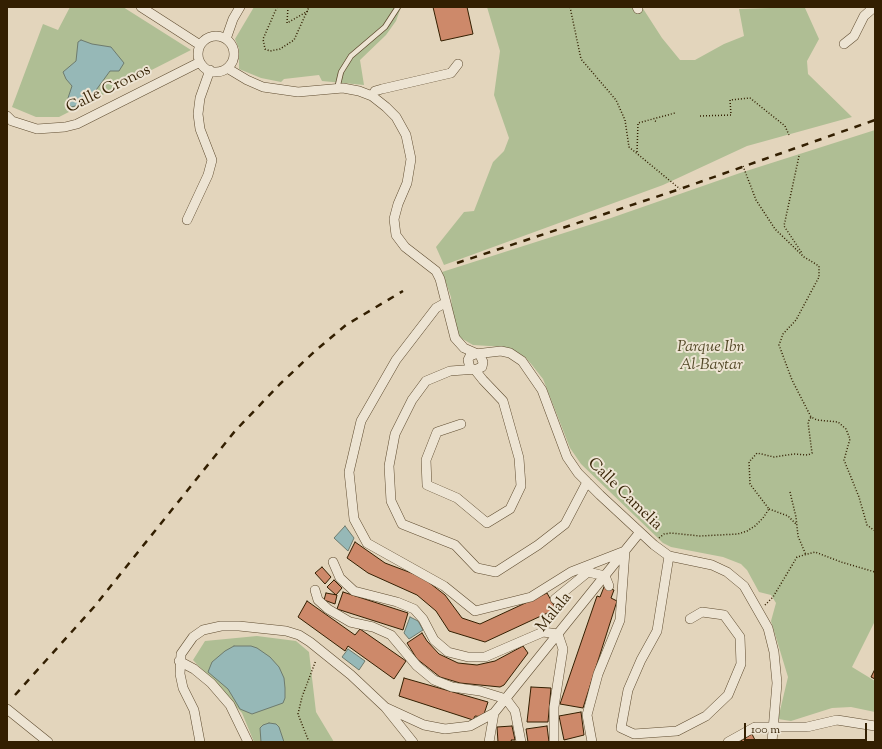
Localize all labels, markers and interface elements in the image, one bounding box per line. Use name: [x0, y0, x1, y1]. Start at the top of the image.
street label: Calle Cronos: [64, 61, 154, 119]
park label: Parque Ibn Al-Baytar: [677, 338, 745, 376]
street label: Calle Camelia: [583, 455, 665, 535]
street label: Malala: [533, 589, 577, 637]
scale bar: [746, 715, 869, 741]
text: 100 m: [751, 721, 780, 739]

